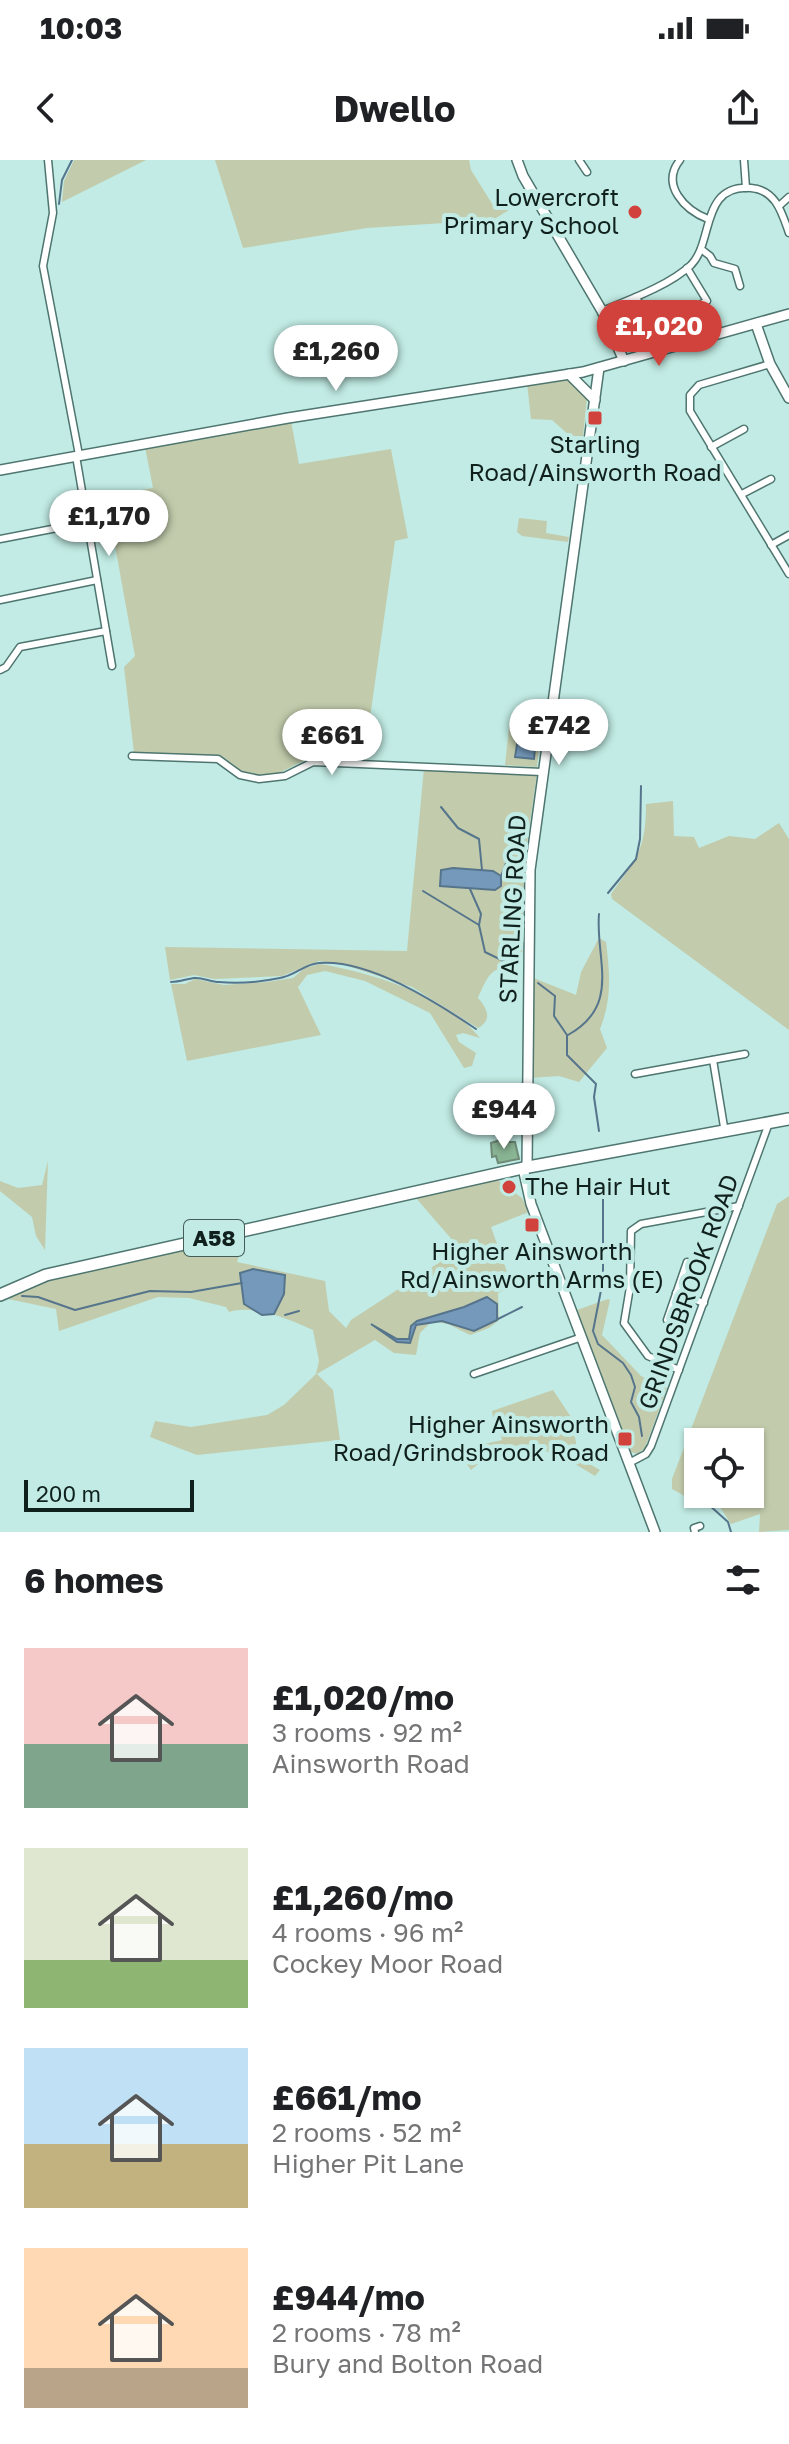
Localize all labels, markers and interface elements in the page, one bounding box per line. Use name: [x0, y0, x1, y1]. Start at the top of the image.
text: 10:03: [40, 10, 122, 46]
icon: back: [24, 86, 68, 130]
icon: share: [721, 86, 765, 130]
text: Dwello: [333, 87, 456, 130]
place label: Lowercroft Primary School: [443, 182, 619, 239]
marker: Lowercroft Primary School: [626, 203, 644, 221]
pin: £1,020: [594, 300, 724, 368]
text: £1,020: [615, 310, 703, 341]
pin: £1,260: [271, 325, 401, 393]
text: £1,260: [292, 335, 380, 366]
marker: Starling Road/Ainsworth Road: [586, 409, 604, 427]
place label: Starling Road/Ainsworth Road: [469, 429, 721, 486]
pin: £1,170: [44, 490, 174, 558]
text: £1,170: [67, 500, 151, 531]
pin: £742: [512, 699, 606, 767]
pin: £661: [285, 709, 379, 777]
text: £742: [527, 709, 591, 740]
text: £661: [300, 719, 364, 750]
street label: STARLING ROAD: [492, 814, 531, 1004]
pin: £944: [457, 1083, 551, 1151]
text: £944: [471, 1093, 537, 1124]
street label: GRINDSBROOK ROAD: [632, 1170, 744, 1413]
place label: The Hair Hut: [525, 1171, 671, 1200]
marker: The Hair Hut: [500, 1178, 518, 1196]
marker: Higher Ainsworth Rd/Ainsworth Arms (E): [523, 1216, 541, 1234]
road number: A58: [184, 1220, 244, 1256]
place label: Higher Ainsworth Rd/Ainsworth Arms (E): [400, 1236, 664, 1293]
place label: Higher Ainsworth Road/Grindsbrook Road: [333, 1409, 609, 1466]
map controls: [684, 1428, 764, 1508]
button: locate: [684, 1428, 764, 1508]
marker: Higher Ainsworth Road/Grindsbrook Road: [616, 1430, 634, 1448]
scale bar: [24, 1476, 194, 1512]
text: 200 m: [36, 1480, 101, 1507]
icon: filters: [721, 1558, 765, 1602]
text: 6 homes: [24, 1560, 164, 1600]
text: £1,020/mo: [272, 1677, 454, 1717]
icon: home: [88, 1680, 184, 1776]
text: 3 rooms · 92 m²: [272, 1717, 462, 1748]
text: Ainsworth Road: [272, 1748, 470, 1779]
text: £1,260/mo: [272, 1877, 454, 1917]
icon: home: [88, 1880, 184, 1976]
text: 4 rooms · 96 m²: [272, 1917, 463, 1948]
text: Cockey Moor Road: [272, 1948, 503, 1979]
text: £661/mo: [272, 2077, 422, 2117]
icon: home: [88, 2080, 184, 2176]
text: 2 rooms · 52 m²: [272, 2117, 461, 2148]
text: Higher Pit Lane: [272, 2148, 464, 2179]
text: £944/mo: [272, 2277, 425, 2317]
icon: home: [88, 2280, 184, 2376]
text: 2 rooms · 78 m²: [272, 2317, 461, 2348]
text: Bury and Bolton Road: [272, 2348, 543, 2379]

